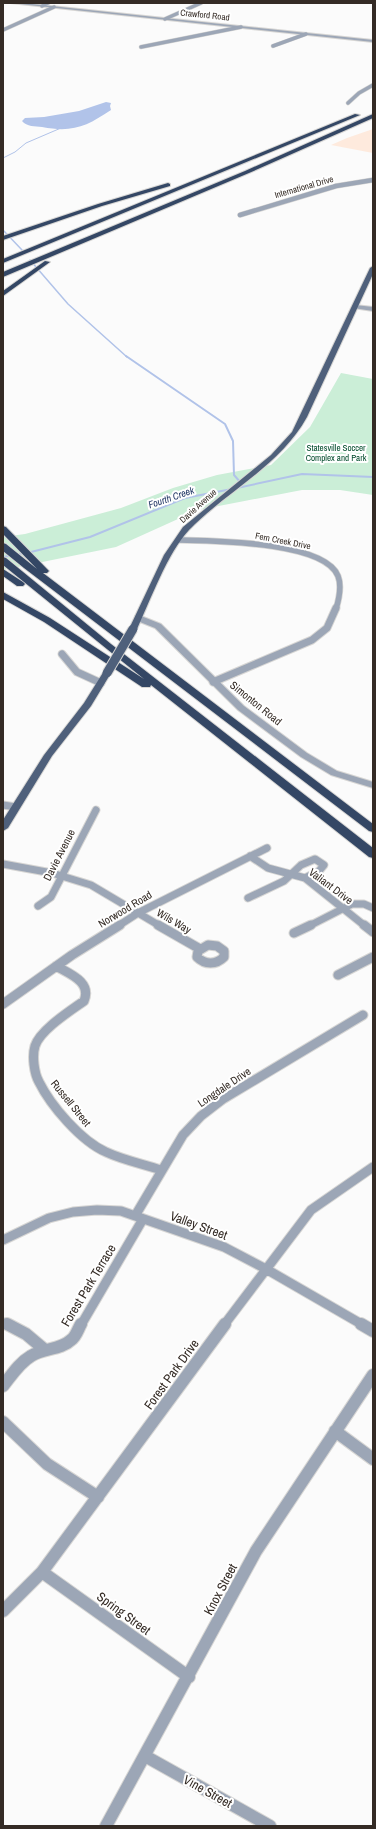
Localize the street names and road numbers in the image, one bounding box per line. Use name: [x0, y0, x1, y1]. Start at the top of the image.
street label: Crawford Road: [180, 6, 230, 24]
street label: International Drive: [273, 173, 335, 201]
street label: Davie Avenue: [177, 486, 219, 526]
street label: Fern Creek Drive: [254, 530, 312, 552]
street label: Simonton Road: [227, 678, 285, 728]
street label: Davie Avenue: [40, 827, 78, 883]
street label: Valiant Drive: [306, 865, 356, 907]
street label: Norwood Road: [96, 888, 154, 930]
street label: Wils Way: [154, 905, 194, 937]
street label: Longdale Drive: [195, 1064, 253, 1110]
street label: Russell Street: [48, 1077, 94, 1130]
street label: Valley Street: [168, 1207, 230, 1244]
street label: Forest Park Terrace: [57, 1241, 120, 1329]
street label: Forest Park Drive: [140, 1336, 203, 1413]
street label: Knox Street: [200, 1561, 241, 1618]
street label: Spring Street: [93, 1588, 154, 1639]
street label: Vine Street: [180, 1771, 235, 1812]

